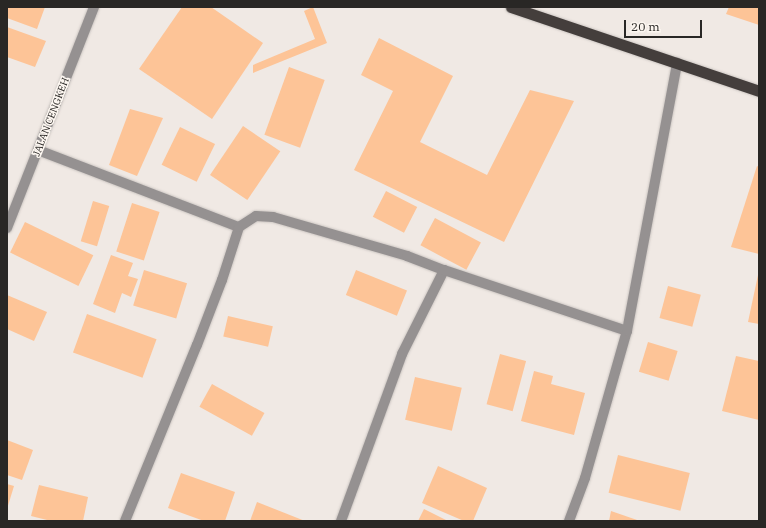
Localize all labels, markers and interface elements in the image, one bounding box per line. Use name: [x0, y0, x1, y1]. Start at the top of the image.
scale bar: [626, 12, 704, 38]
text: 20 m: [631, 19, 660, 34]
street label: JALAN CENGKEH: [30, 76, 72, 158]

